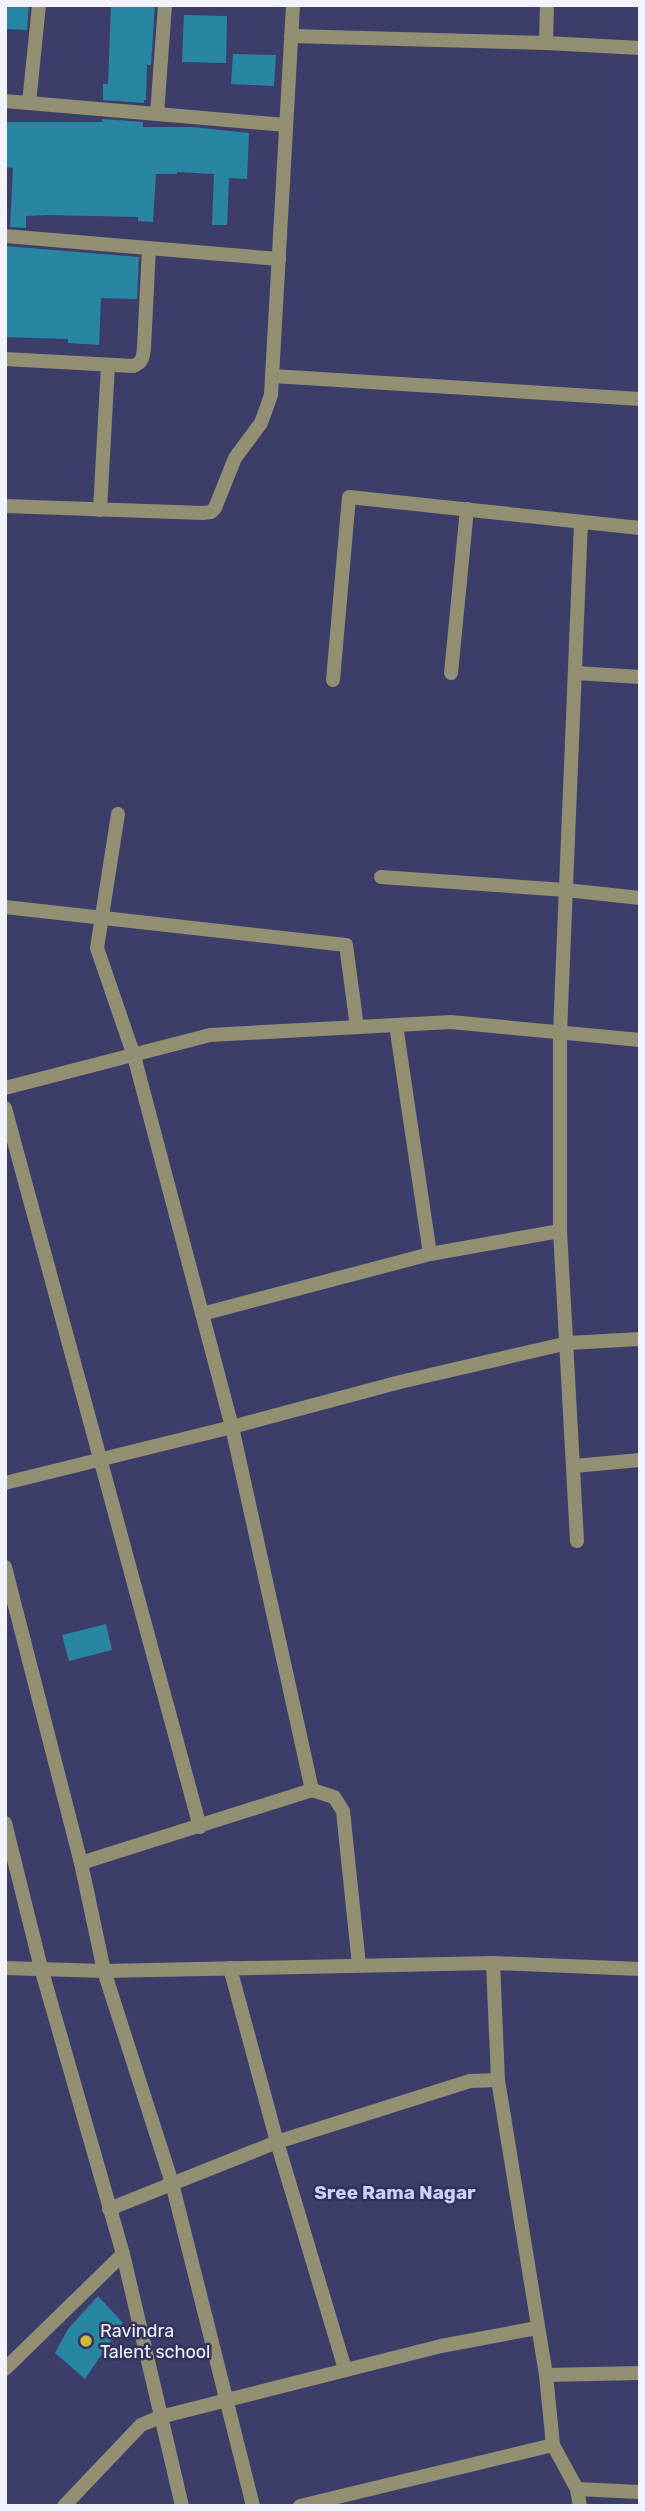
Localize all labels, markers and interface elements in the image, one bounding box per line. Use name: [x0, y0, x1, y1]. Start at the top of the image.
district label: Sree Rama Nagar: [314, 2181, 476, 2204]
place label: Ravindra Talent school: [100, 2320, 211, 2363]
marker: Ravindra Talent school: [78, 2333, 94, 2349]

